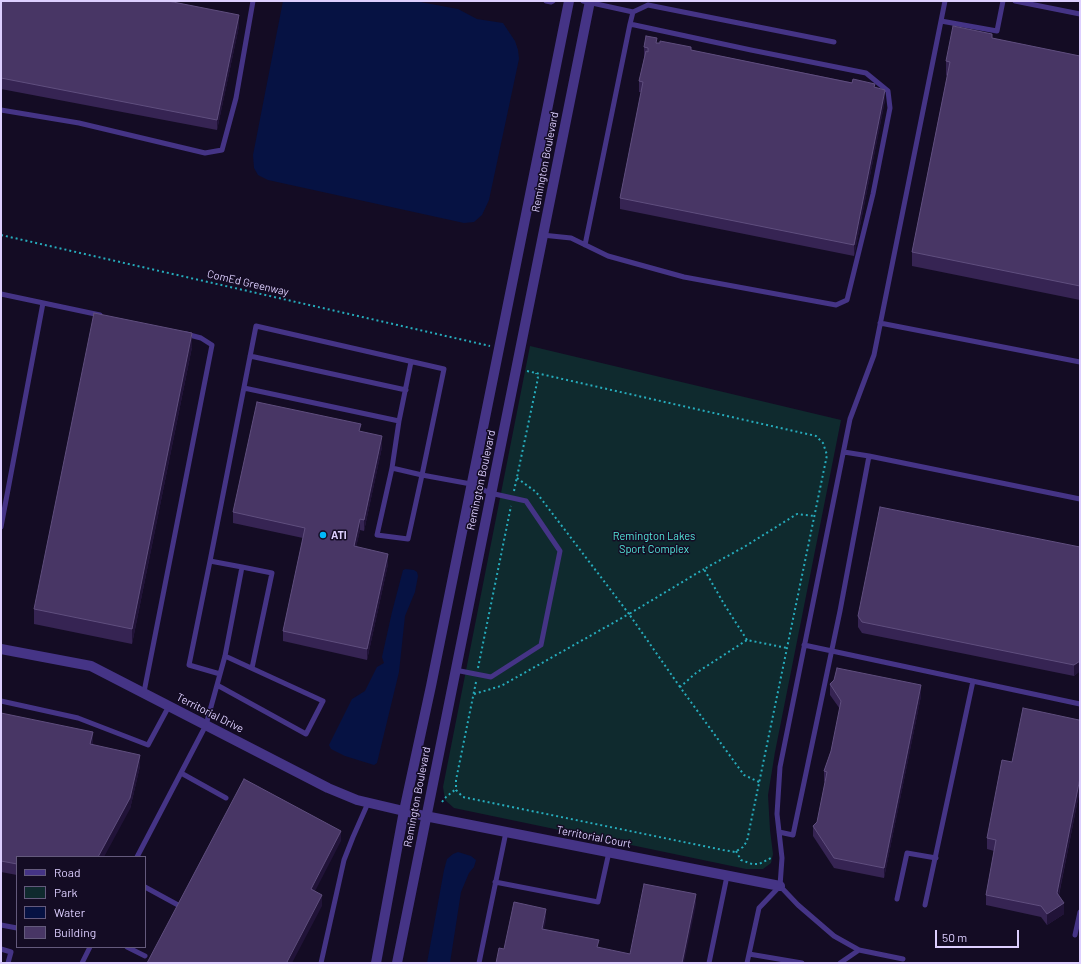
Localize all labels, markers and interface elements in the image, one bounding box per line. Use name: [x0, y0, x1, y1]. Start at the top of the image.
street label: Remington Boulevard: [529, 111, 561, 213]
street label: ComEd Greenway: [206, 267, 290, 299]
street label: Remington Boulevard: [464, 429, 498, 531]
place label: ATI: [331, 528, 347, 542]
park label: Remington Lakes Sport Complex: [613, 529, 695, 555]
marker: ATI: [318, 530, 328, 540]
street label: Territorial Drive: [174, 690, 246, 736]
street label: Remington Boulevard: [401, 746, 433, 848]
street label: Territorial Court: [555, 823, 633, 851]
legend: [16, 856, 146, 948]
text: Road: [54, 865, 81, 879]
text: Park: [54, 885, 78, 899]
text: Water: [54, 905, 85, 919]
scale bar: [937, 922, 1021, 948]
text: Building: [54, 925, 96, 939]
text: 50 m: [942, 930, 967, 944]

